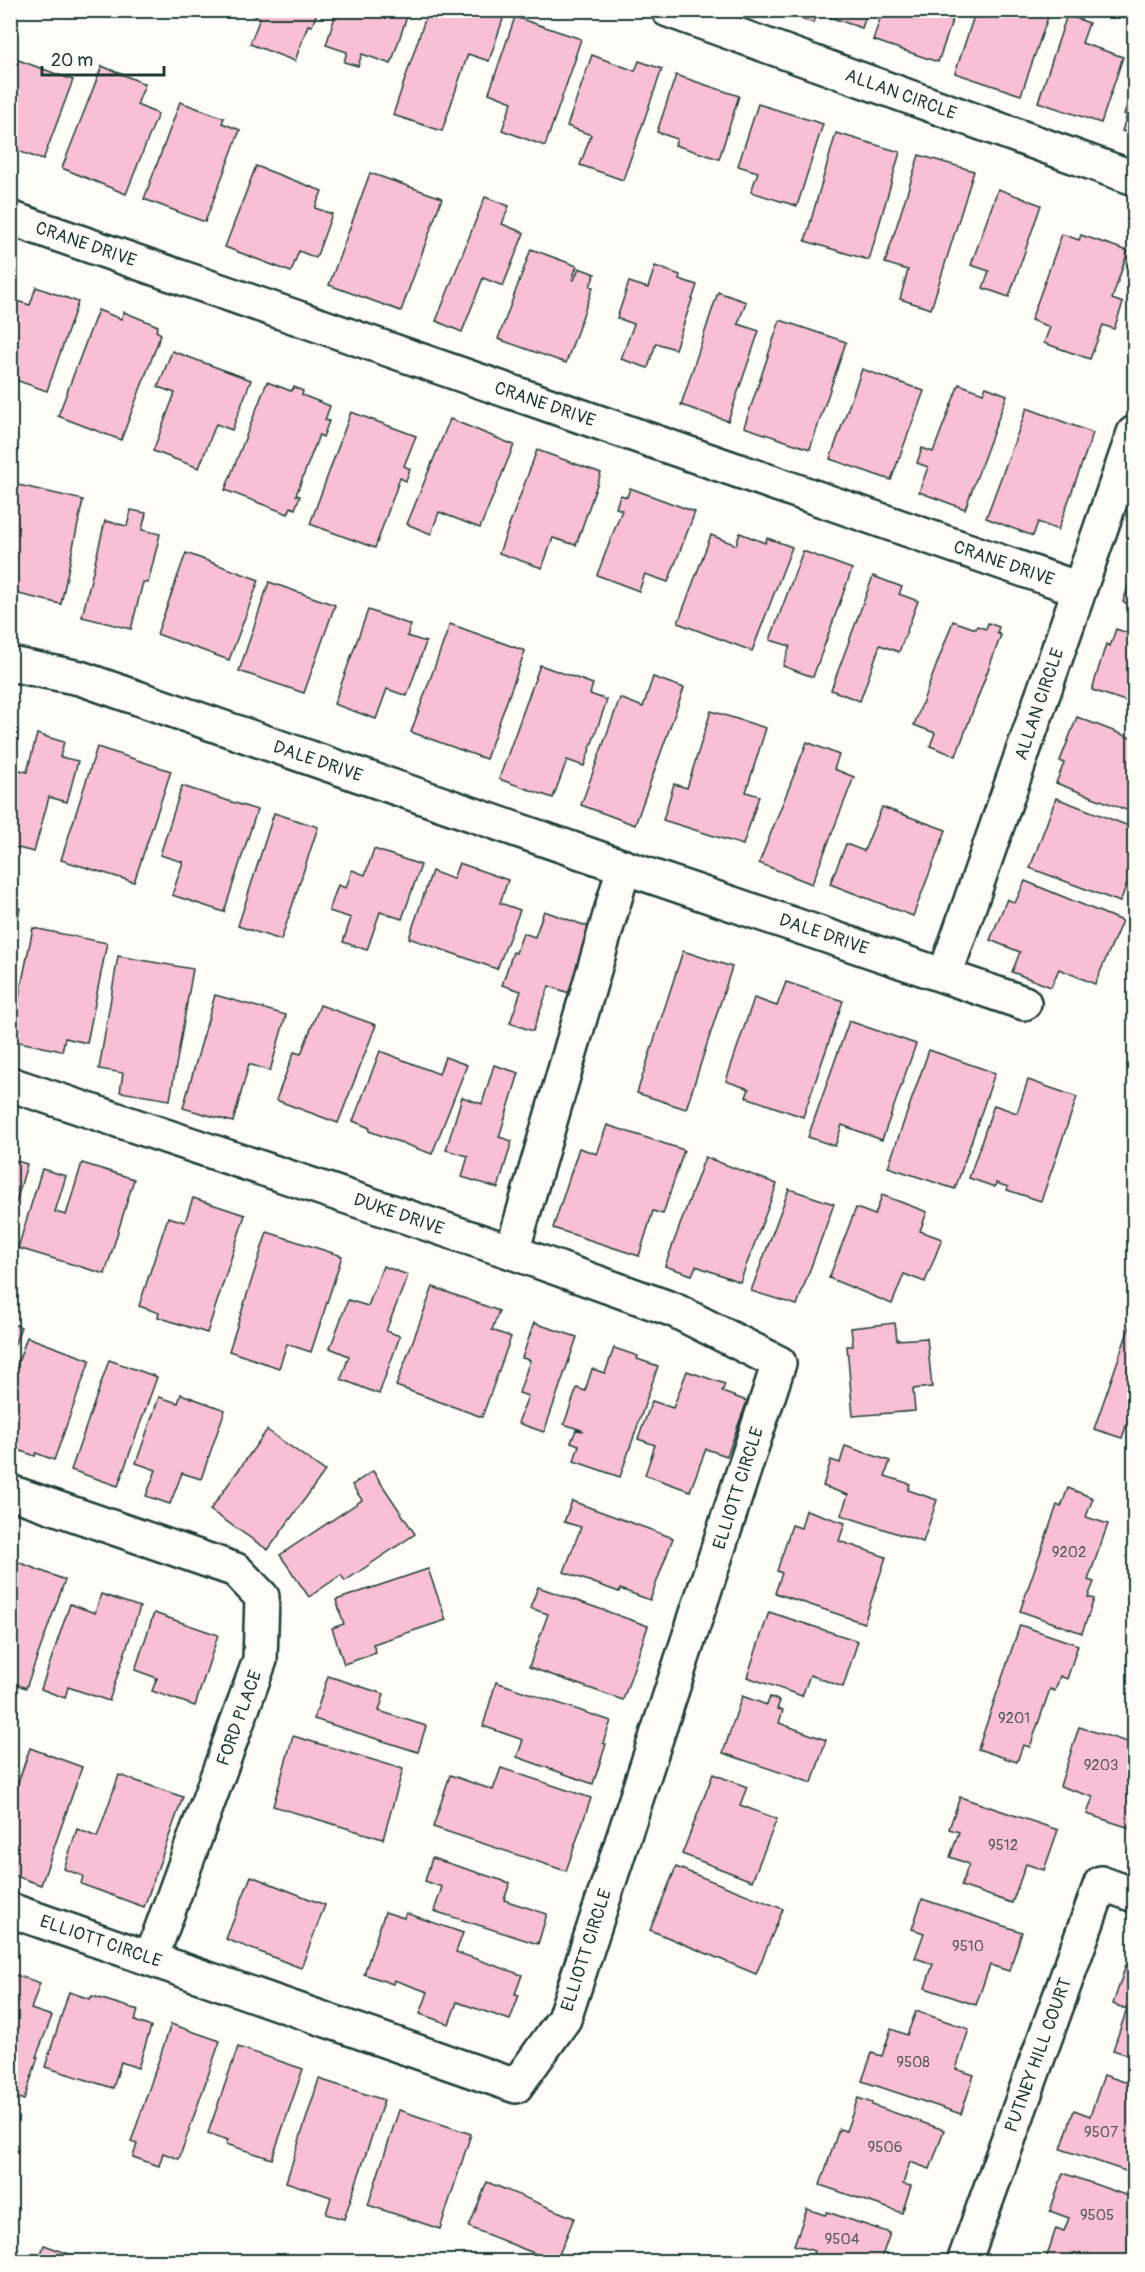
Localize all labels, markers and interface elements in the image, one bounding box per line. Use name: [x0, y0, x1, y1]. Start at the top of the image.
scale bar: [42, 39, 164, 77]
text: 20 m: [51, 49, 93, 72]
street label: ALLAN CIRCLE: [842, 64, 960, 125]
street label: CRANE DRIVE: [32, 216, 139, 273]
street label: CRANE DRIVE: [491, 376, 598, 433]
street label: CRANE DRIVE: [950, 535, 1057, 592]
street label: ALLAN CIRCLE: [1010, 645, 1069, 763]
street label: DALE DRIVE: [270, 735, 366, 788]
street label: DALE DRIVE: [776, 908, 872, 961]
street label: DUKE DRIVE: [351, 1188, 447, 1241]
street label: ELLIOTT CIRCLE: [708, 1424, 769, 1552]
house number: 9202: [1052, 1543, 1086, 1562]
street label: FORD PLACE: [212, 1667, 267, 1769]
house number: 9201: [998, 1709, 1030, 1728]
house number: 9203: [1084, 1756, 1118, 1775]
house number: 9512: [988, 1836, 1018, 1855]
street label: ELLIOTT CIRCLE: [556, 1886, 617, 2014]
street label: ELLIOTT CIRCLE: [37, 1910, 165, 1973]
house number: 9510: [952, 1937, 984, 1956]
street label: PUTNEY HILL COURT: [1000, 1975, 1077, 2135]
house number: 9508: [896, 2053, 930, 2072]
house number: 9507: [1084, 2123, 1118, 2142]
house number: 9506: [868, 2138, 902, 2157]
house number: 9505: [1080, 2206, 1114, 2225]
house number: 9504: [825, 2230, 860, 2249]

